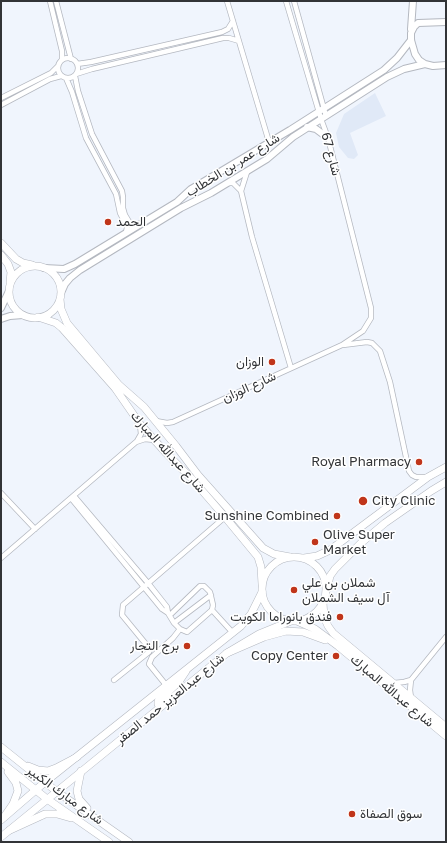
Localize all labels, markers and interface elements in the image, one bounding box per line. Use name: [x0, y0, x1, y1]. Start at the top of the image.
street label: شارع عمر بن الخطاب: [183, 130, 283, 200]
street label: شارع 67: [318, 131, 344, 177]
place label: الحمد: [116, 214, 146, 230]
marker: الحمد: [103, 217, 113, 227]
place label: الوزان: [236, 354, 264, 370]
marker: الوزان: [267, 357, 277, 367]
street label: شارع الوزان: [220, 368, 278, 406]
street label: شارع عبدالله المبارك: [127, 408, 209, 496]
place label: Royal Pharmacy: [311, 454, 411, 470]
marker: Royal Pharmacy: [414, 457, 424, 467]
place label: City Clinic: [372, 493, 435, 509]
marker: City Clinic: [357, 495, 369, 507]
place label: Sunshine Combined: [205, 508, 329, 524]
marker: Sunshine Combined: [332, 511, 342, 521]
place label: Olive Super Market: [323, 527, 395, 558]
marker: Olive Super Market: [310, 537, 320, 547]
place label: شملان بن علي آل سيف الشملان: [302, 575, 390, 606]
marker: شملان بن علي آل سيف الشملان: [289, 585, 299, 595]
place label: فندق بانوراما الكويت: [230, 609, 332, 625]
marker: فندق بانوراما الكويت: [335, 612, 345, 622]
place label: برج التجار: [130, 638, 179, 654]
marker: برج التجار: [182, 641, 192, 651]
place label: Copy Center: [251, 648, 328, 664]
street label: شارع عبدالعزيز حمد الصقر: [113, 650, 227, 748]
marker: Copy Center: [331, 651, 341, 661]
street label: شارع عبدالله المبارك: [347, 651, 437, 731]
street label: شارع مبارك الكبير: [24, 762, 106, 828]
place label: سوق الصفاة: [360, 806, 422, 822]
marker: سوق الصفاة: [347, 809, 357, 819]

